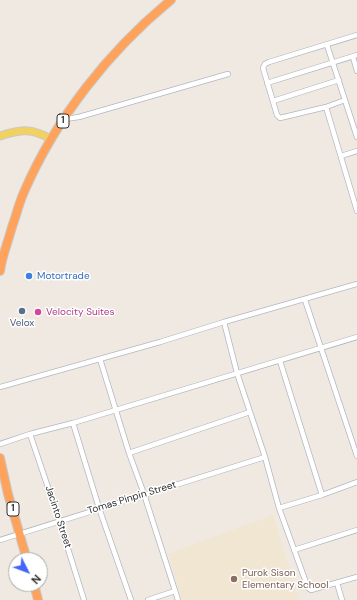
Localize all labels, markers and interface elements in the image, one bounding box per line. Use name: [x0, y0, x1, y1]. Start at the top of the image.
road number: 1: [57, 114, 69, 128]
place label: Motortrade: [37, 270, 90, 282]
marker: Motortrade: [24, 271, 34, 281]
marker: Velox: [17, 306, 27, 316]
place label: Velocity Suites: [46, 306, 115, 318]
marker: Velocity Suites: [33, 307, 43, 317]
place label: Velox: [10, 317, 34, 329]
street label: Tomas Pinpin Street: [86, 479, 178, 517]
street label: Jacinto Street: [42, 484, 74, 550]
road number: 1: [7, 502, 19, 516]
north arrow: [8, 552, 48, 592]
place label: Purok Sison Elementary School: [242, 567, 329, 590]
text: N: [28, 572, 44, 587]
marker: Purok Sison Elementary School: [229, 574, 239, 584]

